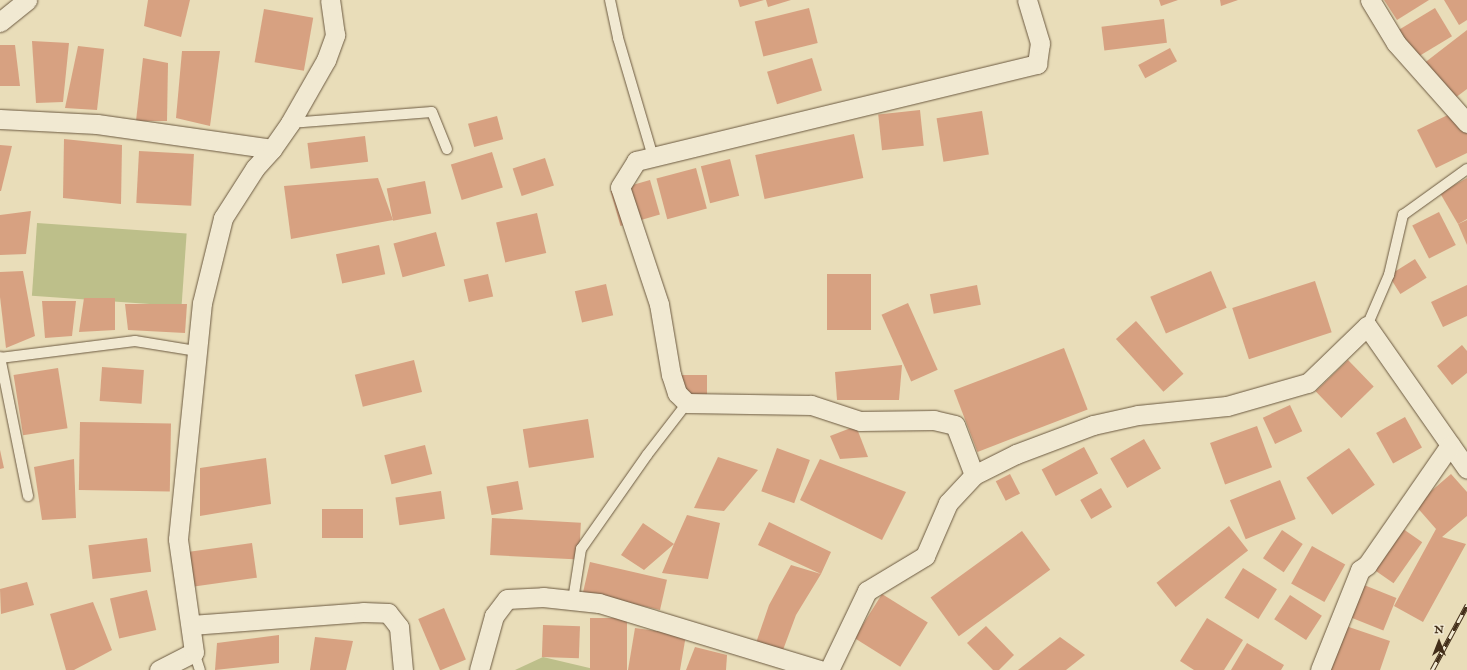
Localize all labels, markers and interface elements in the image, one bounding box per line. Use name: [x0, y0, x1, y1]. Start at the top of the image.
north arrow: [1419, 622, 1459, 662]
text: N: [1434, 623, 1444, 637]

